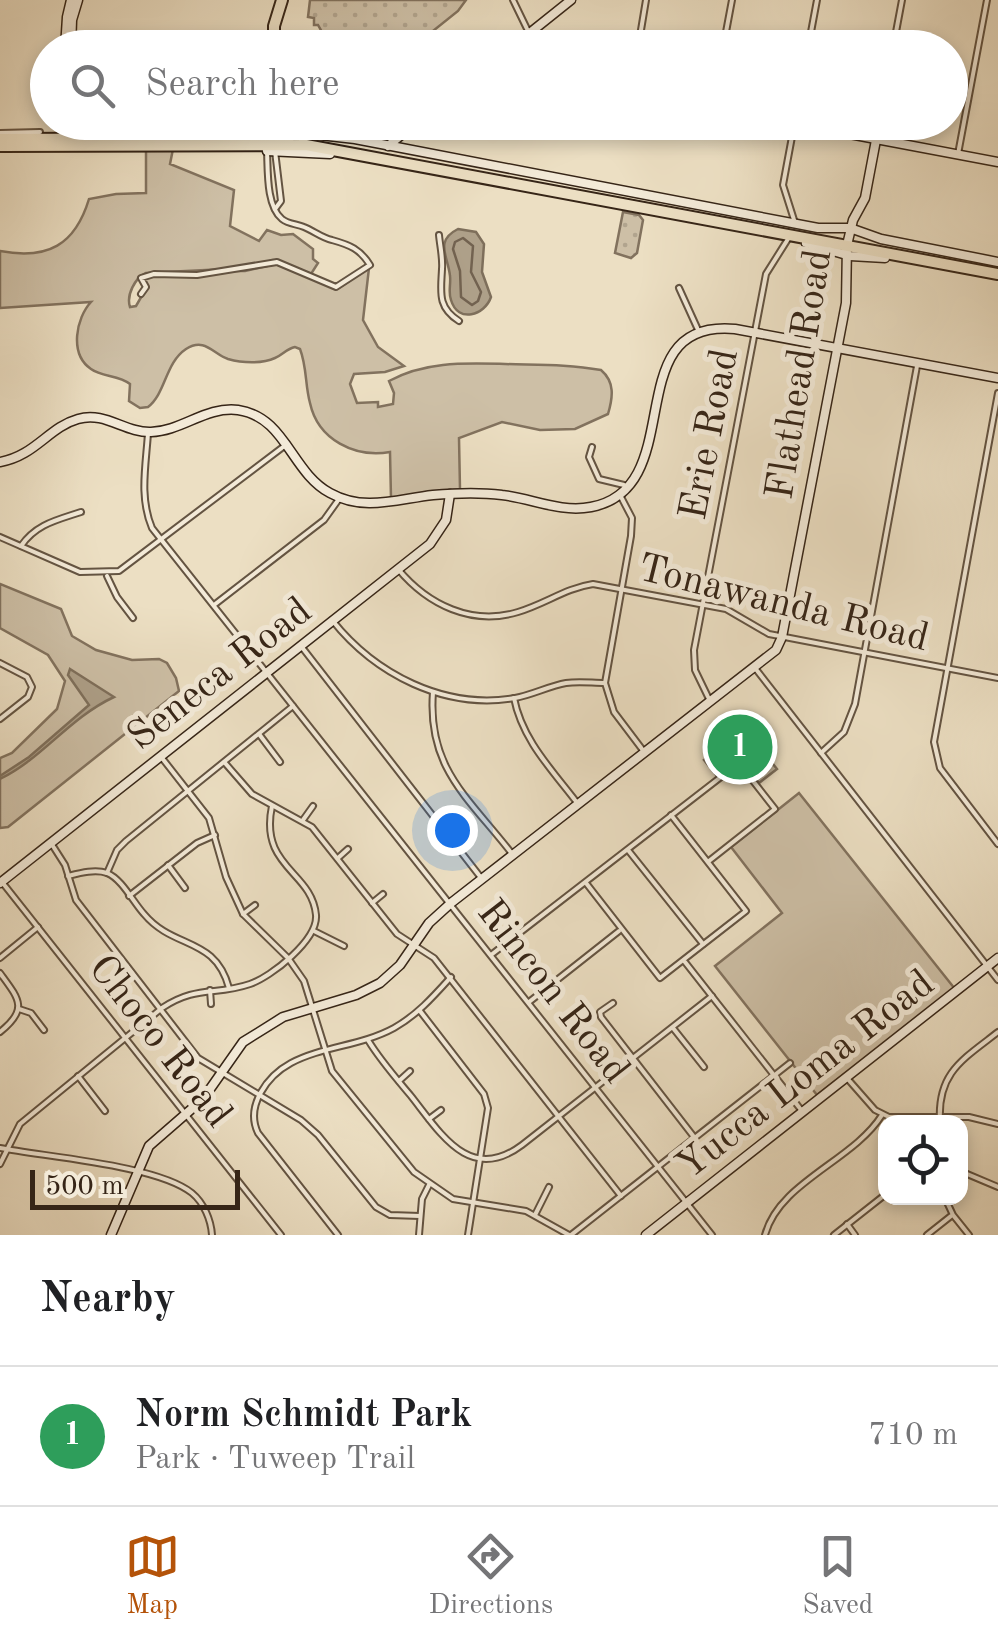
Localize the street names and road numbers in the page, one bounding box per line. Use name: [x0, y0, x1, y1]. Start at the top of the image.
street label: Flathead Road: [761, 247, 840, 503]
street label: Erie Road: [675, 346, 747, 524]
street label: Tonawanda Road: [634, 549, 933, 660]
street label: Seneca Road: [121, 591, 320, 759]
street label: Rincon Road: [468, 893, 635, 1092]
street label: Choco Road: [80, 949, 238, 1136]
street label: Yucca Loma Road: [671, 964, 942, 1188]

